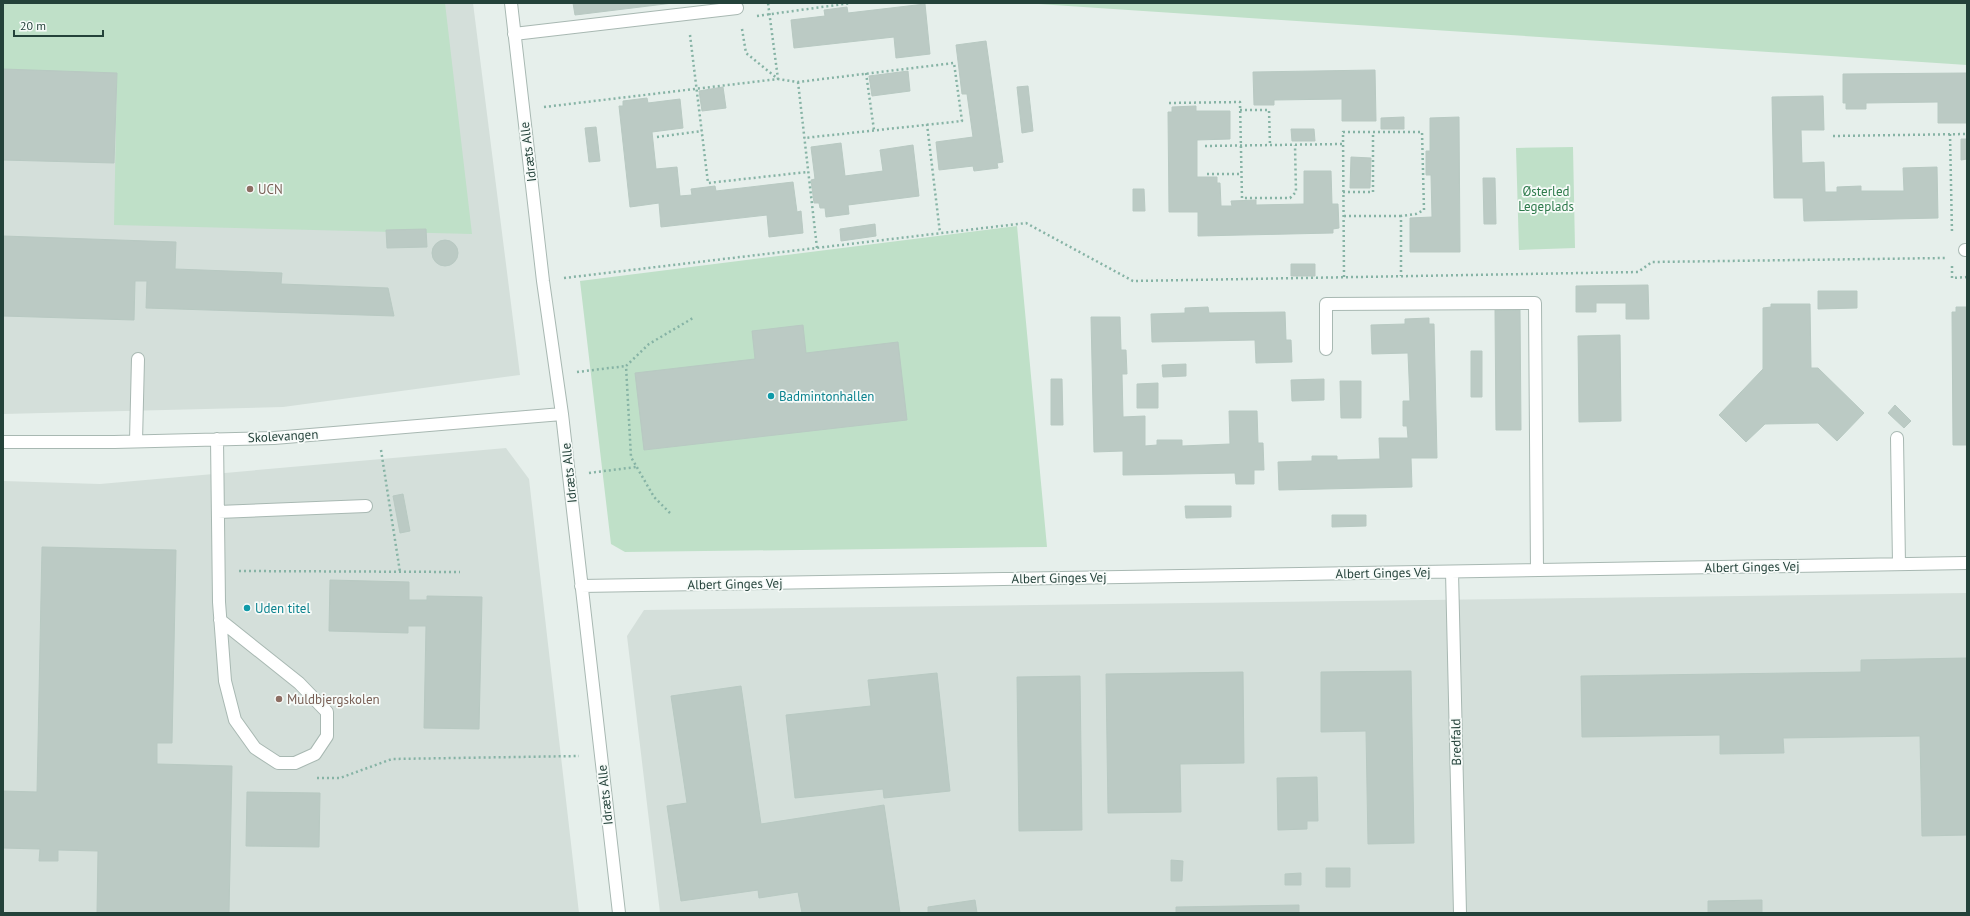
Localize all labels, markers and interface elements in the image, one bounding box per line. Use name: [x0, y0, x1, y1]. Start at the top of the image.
scale bar: [14, 12, 103, 38]
text: 20 m: [20, 18, 46, 33]
street label: Idræts Alle: [516, 121, 540, 183]
place label: UCN: [258, 181, 283, 198]
park label: Østerled Legeplads: [1518, 183, 1574, 215]
marker: UCN: [245, 184, 255, 194]
place label: Badmintonhallen: [779, 388, 874, 405]
marker: Badmintonhallen: [766, 391, 776, 401]
street label: Skolevangen: [247, 426, 319, 446]
street label: Idræts Alle: [557, 442, 581, 504]
street label: Albert Ginges Vej: [1704, 558, 1800, 576]
street label: Albert Ginges Vej: [1335, 564, 1431, 582]
street label: Albert Ginges Vej: [1011, 569, 1107, 587]
street label: Albert Ginges Vej: [687, 575, 783, 593]
place label: Uden titel: [255, 600, 310, 617]
marker: Uden titel: [242, 603, 252, 613]
place label: Muldbjergskolen: [287, 691, 380, 708]
marker: Muldbjergskolen: [274, 694, 284, 704]
street label: Bredfald: [1447, 718, 1465, 766]
street label: Idræts Alle: [593, 764, 617, 826]

